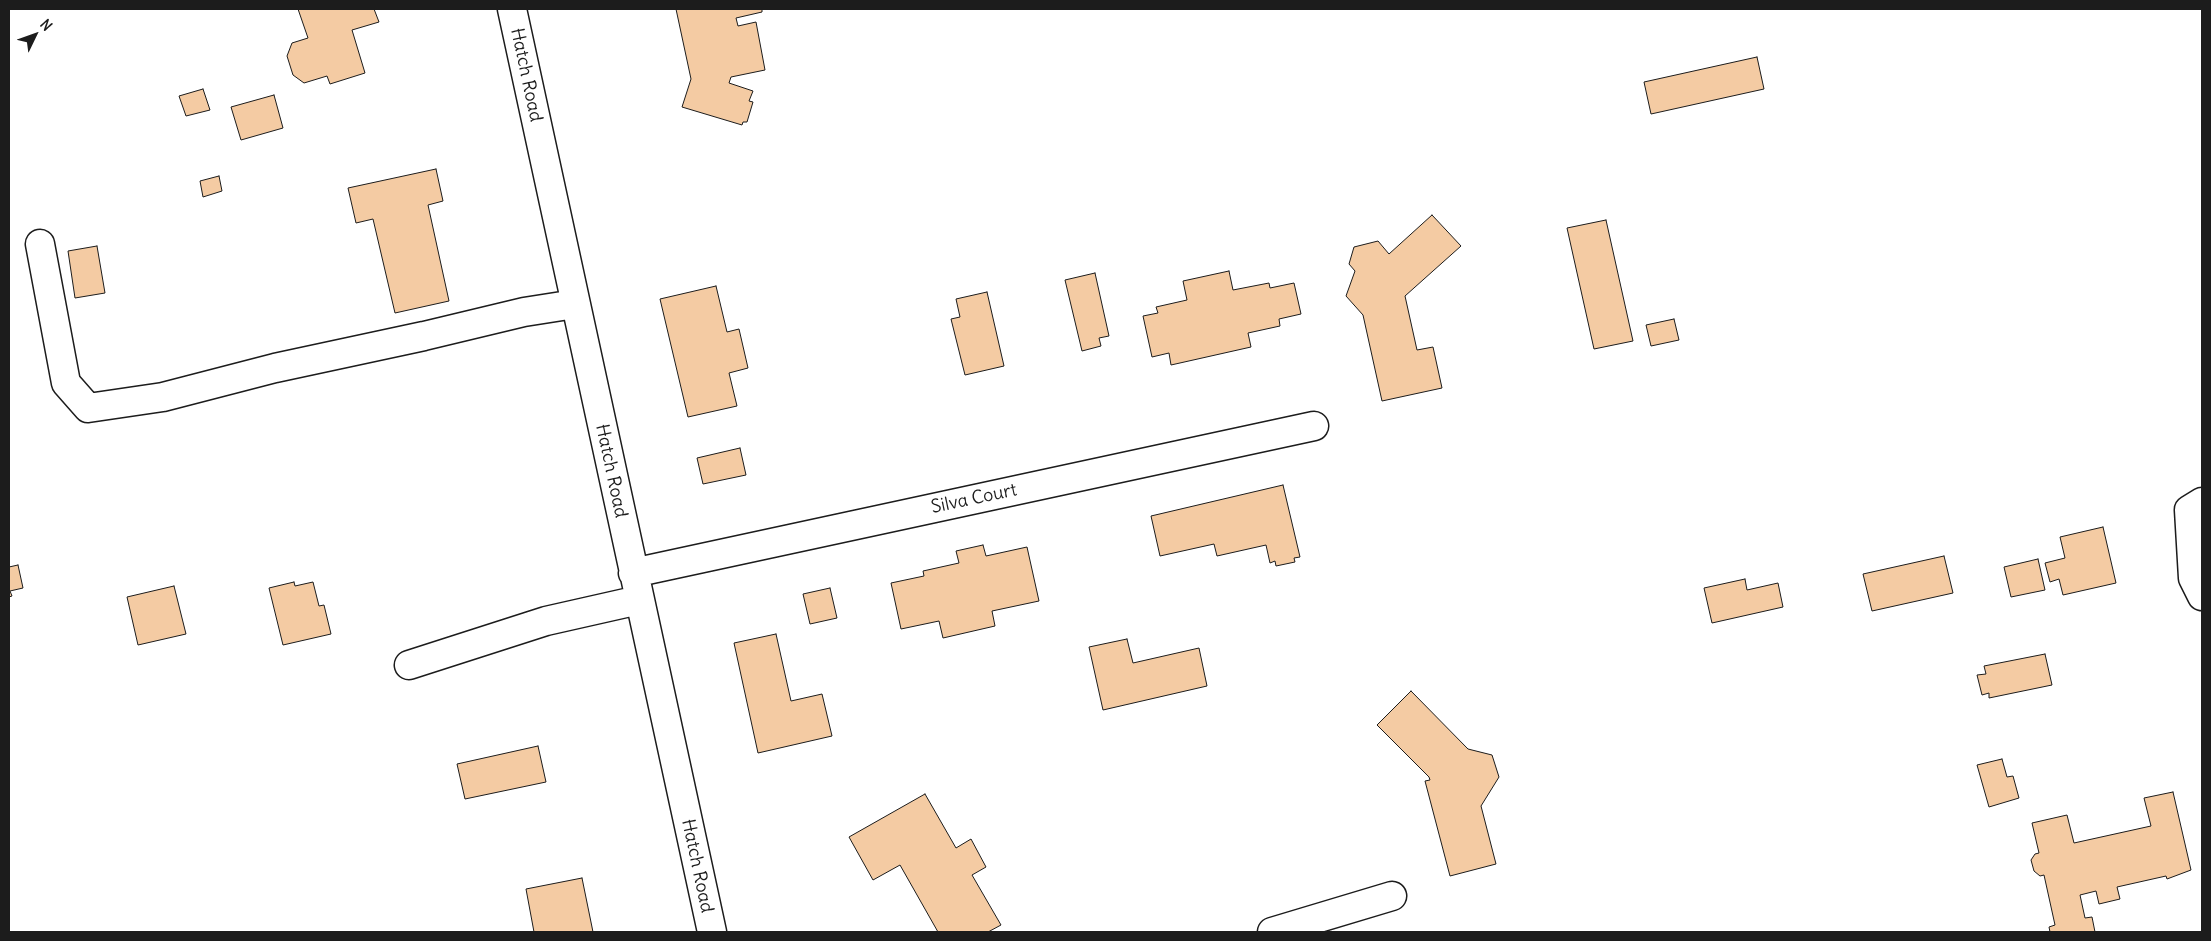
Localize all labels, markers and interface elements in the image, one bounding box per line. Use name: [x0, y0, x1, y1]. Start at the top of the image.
north arrow: [10, 10, 60, 60]
text: N: [36, 15, 56, 35]
street label: Hatch Road: [506, 26, 546, 124]
street label: Hatch Road: [591, 422, 631, 520]
street label: Silva Court: [929, 479, 1019, 519]
street label: Hatch Road: [677, 817, 717, 915]

